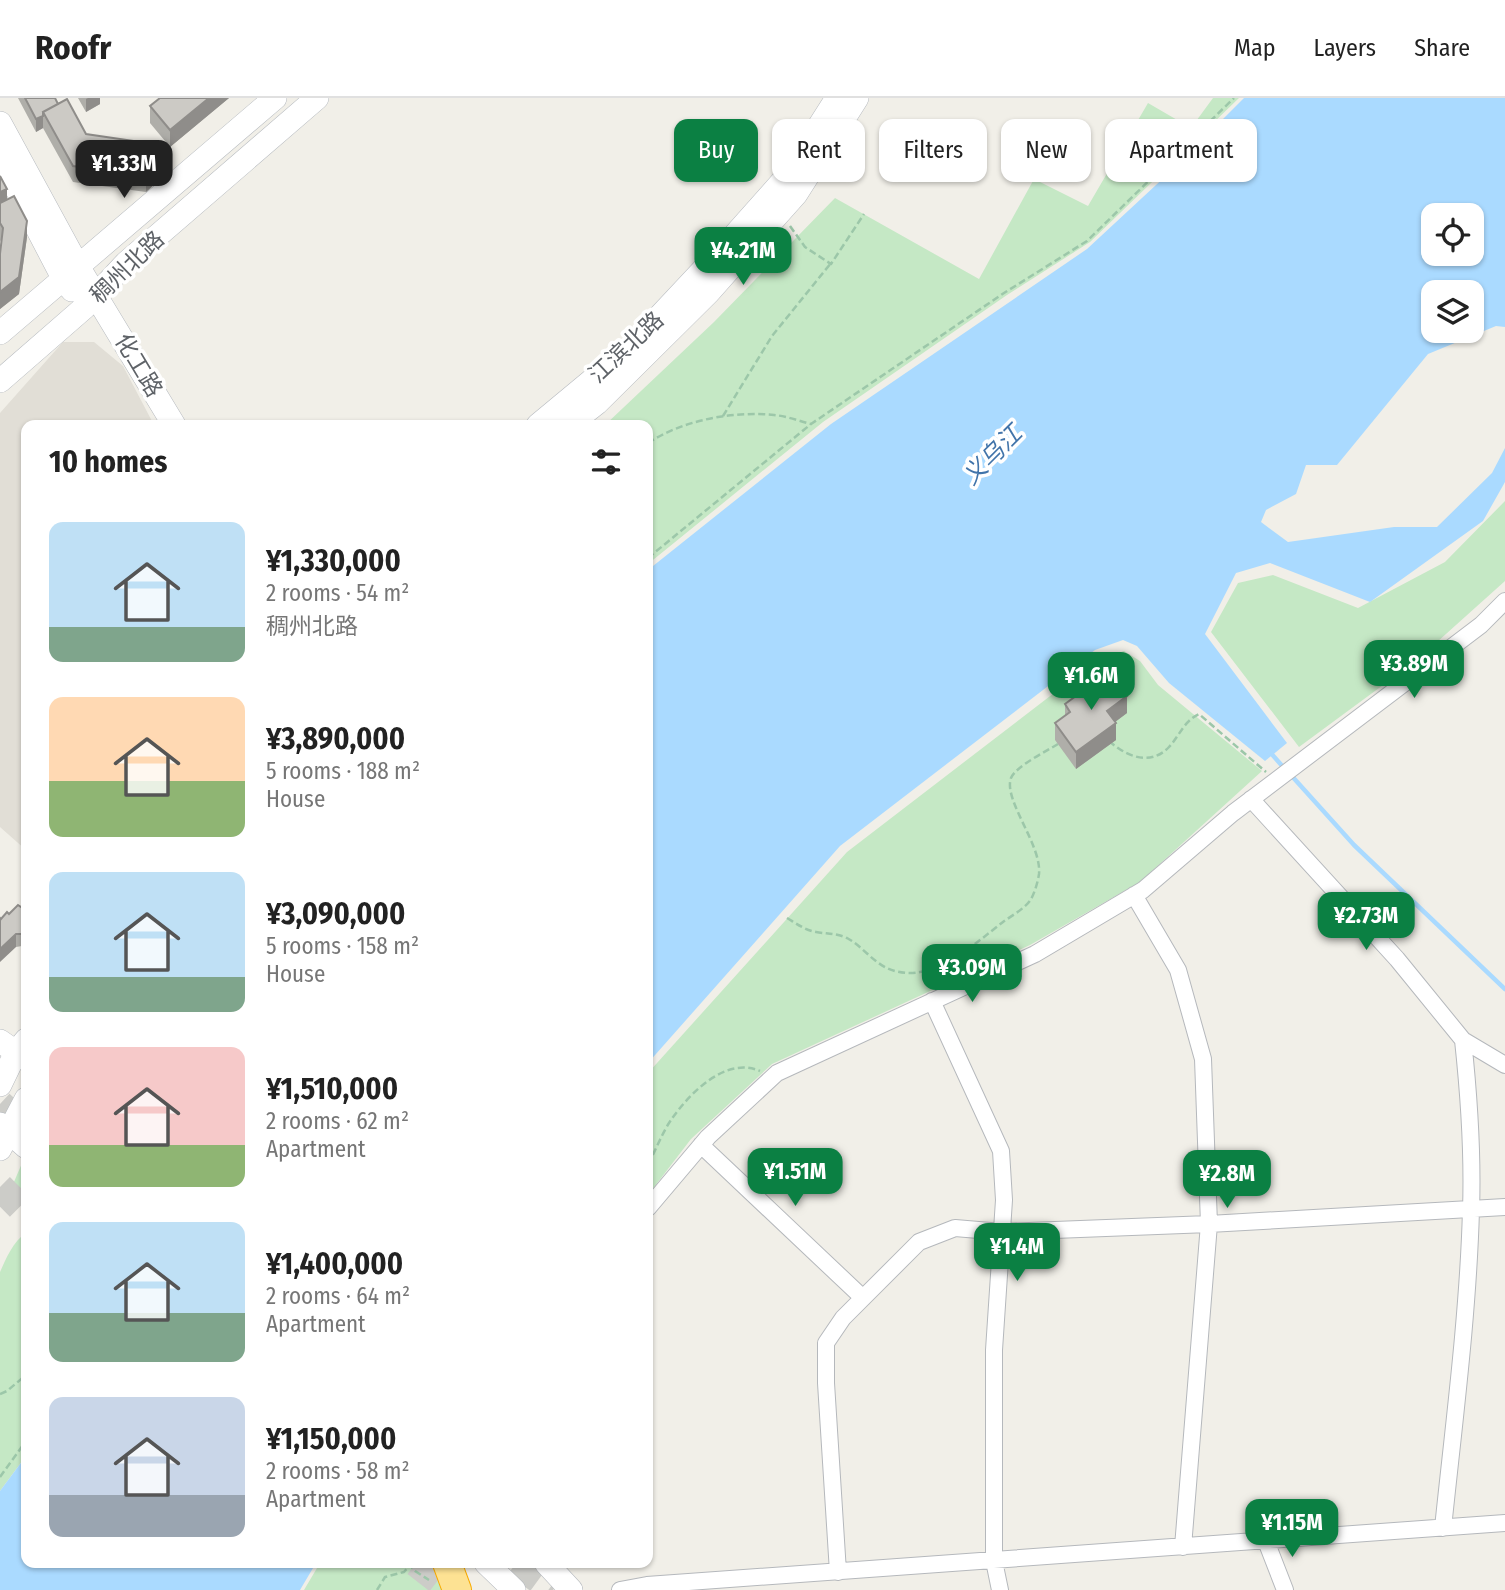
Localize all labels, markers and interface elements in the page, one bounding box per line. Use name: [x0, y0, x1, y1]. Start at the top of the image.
text: Roofr: [35, 28, 111, 68]
text: Map: [1234, 34, 1276, 62]
text: Layers: [1314, 34, 1376, 62]
text: Share: [1414, 34, 1470, 62]
chip: Buy: [674, 119, 758, 182]
chip: Rent: [772, 119, 865, 182]
chip: Filters: [879, 119, 987, 182]
chip: New: [1001, 119, 1091, 182]
chip: Apartment: [1105, 119, 1257, 182]
pin: ¥1.33M: [67, 140, 181, 200]
text: ¥1.33M: [92, 149, 156, 177]
map controls: [1421, 203, 1484, 343]
button: locate: [1421, 203, 1484, 266]
street label: 稠州北路: [84, 225, 170, 309]
pin: ¥4.21M: [686, 228, 800, 287]
text: ¥4.21M: [710, 236, 776, 264]
button: layers: [1421, 280, 1484, 343]
street label: 江滨北路: [583, 305, 669, 389]
street label: 化工路: [109, 328, 169, 402]
water label: 义乌江: [957, 418, 1029, 490]
icon: filters: [587, 443, 625, 481]
text: 10 homes: [49, 444, 167, 480]
text: ¥1,330,000: [266, 543, 401, 579]
icon: home: [105, 550, 189, 634]
text: 2 rooms · 54 m²: [266, 579, 409, 607]
text: 稠州北路: [266, 612, 358, 640]
pin: ¥3.89M: [1357, 640, 1471, 700]
text: ¥3.89M: [1380, 649, 1448, 677]
pin: ¥1.6M: [1042, 652, 1140, 712]
text: ¥1.6M: [1064, 661, 1118, 689]
text: ¥3,890,000: [266, 721, 405, 757]
icon: home: [105, 725, 189, 809]
text: 5 rooms · 188 m²: [266, 757, 420, 785]
text: House: [266, 785, 325, 813]
pin: ¥2.73M: [1309, 892, 1423, 952]
text: ¥3,090,000: [266, 896, 405, 932]
icon: home: [105, 900, 189, 984]
text: ¥2.73M: [1334, 901, 1398, 929]
text: 5 rooms · 158 m²: [266, 932, 419, 960]
pin: ¥3.09M: [915, 944, 1029, 1004]
text: ¥3.09M: [938, 953, 1006, 981]
text: House: [266, 960, 325, 988]
text: ¥1,510,000: [266, 1071, 398, 1107]
icon: home: [105, 1075, 189, 1159]
text: 2 rooms · 62 m²: [266, 1107, 409, 1135]
text: Apartment: [266, 1135, 366, 1163]
pin: ¥1.51M: [738, 1148, 852, 1208]
pin: ¥2.8M: [1178, 1150, 1276, 1210]
text: ¥1.51M: [764, 1157, 826, 1185]
text: ¥2.8M: [1199, 1159, 1255, 1187]
pin: ¥1.4M: [968, 1224, 1066, 1283]
text: ¥1.4M: [990, 1232, 1044, 1260]
text: ¥1,400,000: [266, 1246, 403, 1282]
icon: home: [105, 1250, 189, 1334]
text: 2 rooms · 64 m²: [266, 1282, 410, 1310]
text: Apartment: [266, 1310, 366, 1338]
text: ¥1,150,000: [266, 1421, 396, 1457]
icon: home: [105, 1425, 189, 1509]
text: 2 rooms · 58 m²: [266, 1457, 410, 1485]
text: Apartment: [266, 1485, 366, 1513]
pin: ¥1.15M: [1235, 1500, 1349, 1559]
text: ¥1.15M: [1261, 1508, 1323, 1536]

